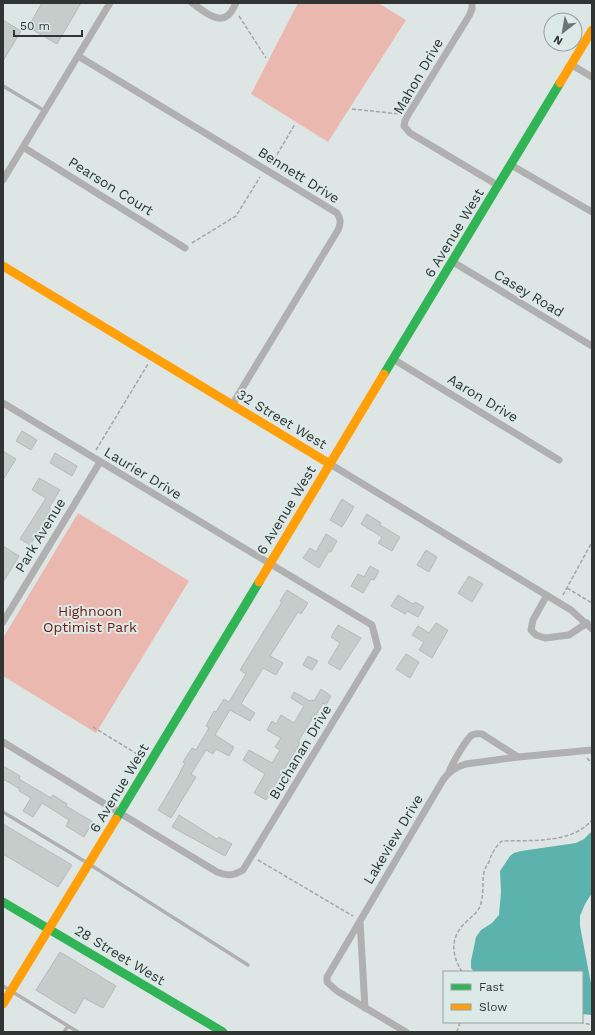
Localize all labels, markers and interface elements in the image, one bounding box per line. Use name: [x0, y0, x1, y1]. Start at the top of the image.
scale bar: [14, 12, 82, 38]
north arrow: [543, 12, 583, 52]
text: 50 m: [20, 19, 50, 33]
text: N: [551, 32, 565, 48]
street label: Mahon Drive: [390, 35, 446, 117]
street label: Bennett Drive: [255, 144, 343, 206]
street label: Pearson Court: [66, 154, 156, 219]
street label: 6 Avenue West: [421, 185, 487, 280]
street label: Casey Road: [491, 266, 567, 320]
street label: Aaron Drive: [445, 371, 521, 425]
street label: 32 Street West: [234, 386, 330, 452]
street label: Laurier Drive: [101, 444, 185, 502]
street label: 6 Avenue West: [253, 462, 319, 557]
street label: Park Avenue: [12, 495, 68, 575]
park label: Highnoon Optimist Park: [43, 603, 137, 635]
street label: Buchanan Drive: [266, 702, 334, 802]
street label: 6 Avenue West: [86, 740, 152, 835]
street label: Lakeview Drive: [360, 791, 426, 887]
street label: 28 Street West: [72, 922, 168, 988]
legend: [443, 971, 583, 1023]
text: Fast: [479, 980, 504, 994]
text: Slow: [479, 1000, 507, 1014]

